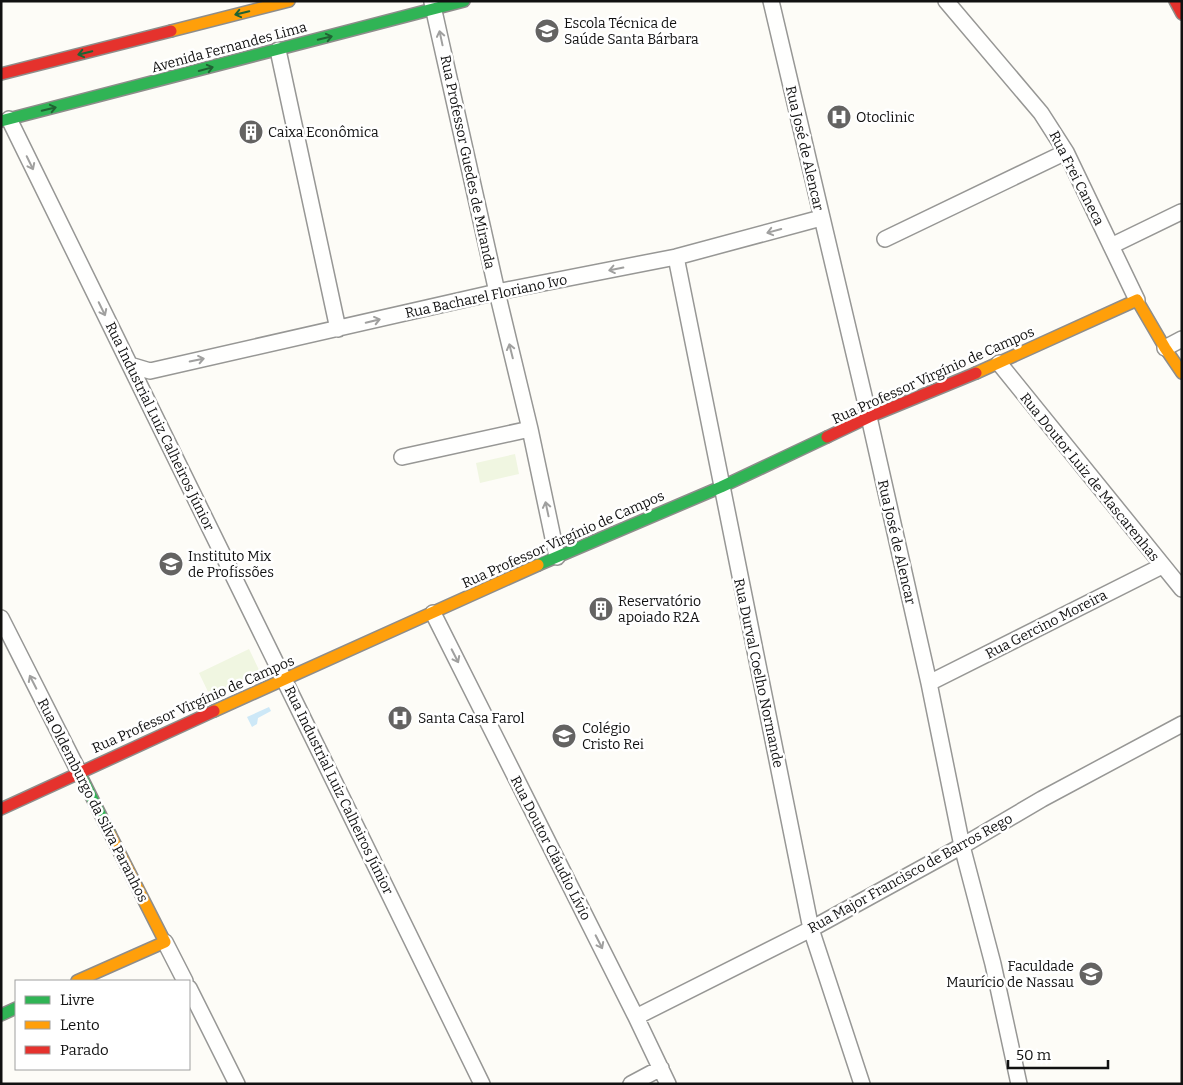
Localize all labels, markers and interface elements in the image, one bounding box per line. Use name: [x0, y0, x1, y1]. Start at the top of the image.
one-way arrow: [235, 9, 251, 19]
place label: Escola Técnica de Saúde Santa Bárbara: [564, 15, 699, 48]
street label: Avenida Fernandes Lima: [150, 18, 309, 76]
school or university icon: Escola Técnica de Saúde Santa Bárbara: [534, 18, 560, 44]
one-way arrow: [436, 31, 446, 47]
one-way arrow: [317, 33, 333, 42]
one-way arrow: [77, 49, 93, 58]
street label: Rua Professor Guedes de Miranda: [436, 54, 499, 271]
one-way arrow: [198, 64, 214, 73]
street label: Rua José de Alencar: [782, 84, 827, 212]
one-way arrow: [40, 104, 56, 113]
hospital icon: Otoclinic: [826, 104, 852, 130]
place label: Otoclinic: [856, 109, 915, 126]
building icon: Caixa Econômica: [238, 119, 264, 145]
place label: Caixa Econômica: [268, 124, 379, 141]
street label: Rua Frei Caneca: [1045, 128, 1108, 229]
one-way arrow: [26, 155, 36, 170]
one-way arrow: [766, 227, 782, 236]
one-way arrow: [608, 265, 624, 274]
street label: Rua Bacharel Floriano Ivo: [404, 271, 569, 322]
one-way arrow: [98, 301, 107, 316]
one-way arrow: [364, 316, 380, 325]
street label: Rua Industrial Luiz Calheiros Júnior: [102, 319, 218, 533]
street label: Rua Professor Virgínio de Campos: [829, 323, 1037, 428]
one-way arrow: [506, 343, 515, 359]
one-way arrow: [189, 355, 205, 364]
street label: Rua Doutor Luiz de Mascarenhas: [1016, 390, 1163, 565]
street label: Rua José de Alencar: [874, 478, 919, 606]
street label: Rua Professor Virgínio de Campos: [459, 487, 667, 592]
one-way arrow: [542, 501, 551, 517]
place label: Instituto Mix de Profissões: [188, 548, 274, 581]
school or university icon: Instituto Mix de Profissões: [158, 551, 184, 577]
street label: Rua Durval Coelho Normande: [730, 577, 787, 769]
street label: Rua Gercino Moreira: [983, 586, 1110, 662]
place label: Reservatório apoiado R2A: [618, 593, 701, 626]
building icon: Reservatório apoiado R2A: [588, 596, 614, 622]
one-way arrow: [450, 649, 460, 664]
street label: Rua Professor Virgínio de Campos: [89, 652, 297, 757]
one-way arrow: [28, 674, 38, 689]
street label: Rua Industrial Luiz Calheiros Júnior: [281, 683, 397, 897]
street label: Rua Oldemburgo da Silva Paranhos: [34, 696, 152, 905]
hospital icon: Santa Casa Farol: [387, 705, 413, 731]
place label: Santa Casa Farol: [418, 710, 525, 727]
place label: Colégio Cristo Rei: [582, 720, 644, 753]
school or university icon: Colégio Cristo Rei: [551, 723, 577, 749]
street label: Rua Doutor Cláudio Lívio: [507, 773, 594, 923]
street label: Rua Major Francisco de Barros Rego: [805, 810, 1015, 937]
one-way arrow: [595, 934, 604, 949]
place label: Faculdade Maurício de Nassau: [946, 958, 1074, 991]
school or university icon: Faculdade Maurício de Nassau: [1078, 961, 1104, 987]
legend: [15, 980, 190, 1070]
text: Livre: [60, 991, 95, 1009]
text: Lento: [60, 1016, 100, 1034]
scale bar: [1008, 1038, 1108, 1070]
text: Parado: [60, 1041, 109, 1059]
text: 50 m: [1016, 1046, 1052, 1064]

